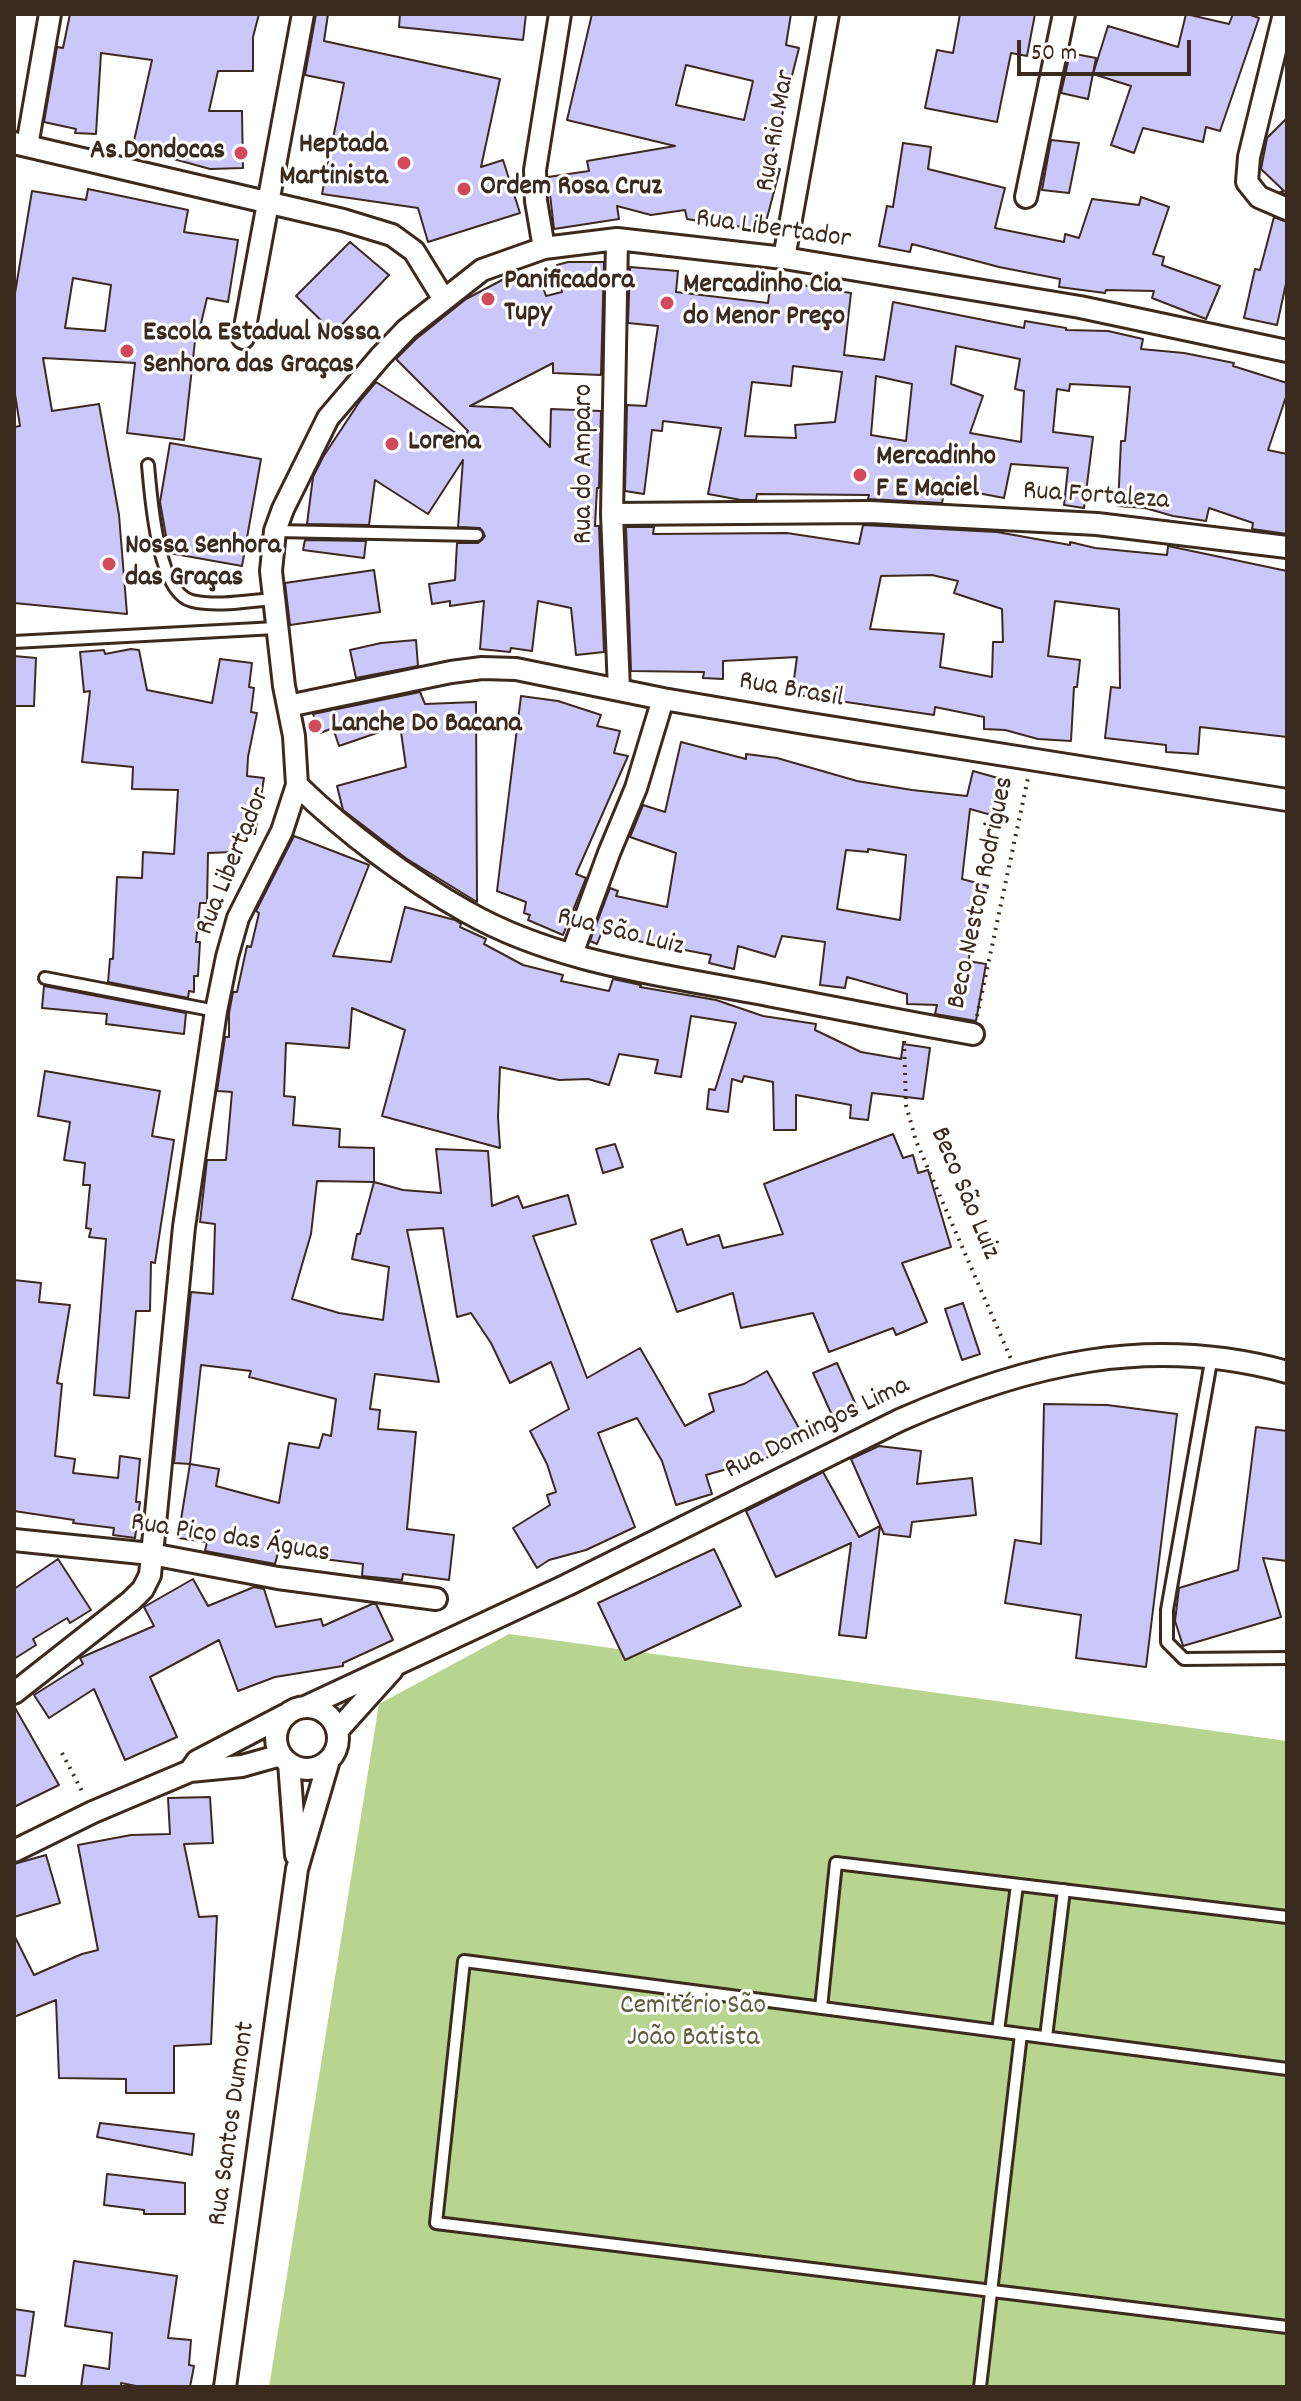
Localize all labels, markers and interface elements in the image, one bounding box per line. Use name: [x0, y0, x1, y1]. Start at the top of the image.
scale bar: [1021, 24, 1195, 74]
text: 50 m: [1031, 37, 1077, 71]
street label: Rua Rio Mar: [751, 68, 805, 194]
place label: Heptada Martinista: [279, 130, 388, 196]
place label: As Dondocas: [90, 136, 225, 170]
marker: As Dondocas: [232, 144, 250, 162]
marker: Heptada Martinista: [395, 154, 413, 172]
place label: Ordem Rosa Cruz: [480, 172, 662, 206]
marker: Ordem Rosa Cruz: [455, 180, 473, 198]
street label: Rua Libertador: [693, 204, 853, 258]
place label: Panificadora Tupy: [504, 266, 634, 332]
place label: Mercadinho Cia do Menor Preço: [683, 270, 845, 336]
marker: Panificadora Tupy: [479, 290, 497, 308]
marker: Mercadinho Cia do Menor Preço: [658, 294, 676, 312]
place label: Escola Estadual Nossa Senhora das Graças: [143, 318, 380, 384]
marker: Escola Estadual Nossa Senhora das Graças: [118, 342, 136, 360]
street label: Rua do Amparo: [569, 384, 603, 544]
place label: Lorena: [408, 427, 481, 461]
marker: Lorena: [383, 435, 401, 453]
place label: Mercadinho F E Maciel: [876, 442, 996, 508]
marker: Mercadinho F E Maciel: [851, 466, 869, 484]
street label: Rua Fortaleza: [1022, 476, 1170, 520]
place label: Nossa Senhora das Graças: [125, 531, 281, 597]
marker: Nossa Senhora das Graças: [100, 555, 118, 573]
street label: Rua Brasil: [736, 666, 846, 718]
place label: Lanche Do Bacana: [331, 709, 522, 743]
marker: Lanche Do Bacana: [306, 717, 324, 735]
street label: Beco Nestor Rodrigues: [942, 774, 1024, 1012]
street label: Rua Libertador: [190, 783, 280, 941]
street label: Rua São Luiz: [553, 902, 687, 966]
street label: Beco São Luiz: [920, 1123, 1006, 1265]
street label: Rua Domingos Lima: [720, 1371, 916, 1489]
street label: Rua Pico das Águas: [128, 1508, 332, 1572]
park label: Cemitério São João Batista: [620, 1991, 766, 2057]
street label: Rua Santos Dumont: [203, 2020, 265, 2228]

